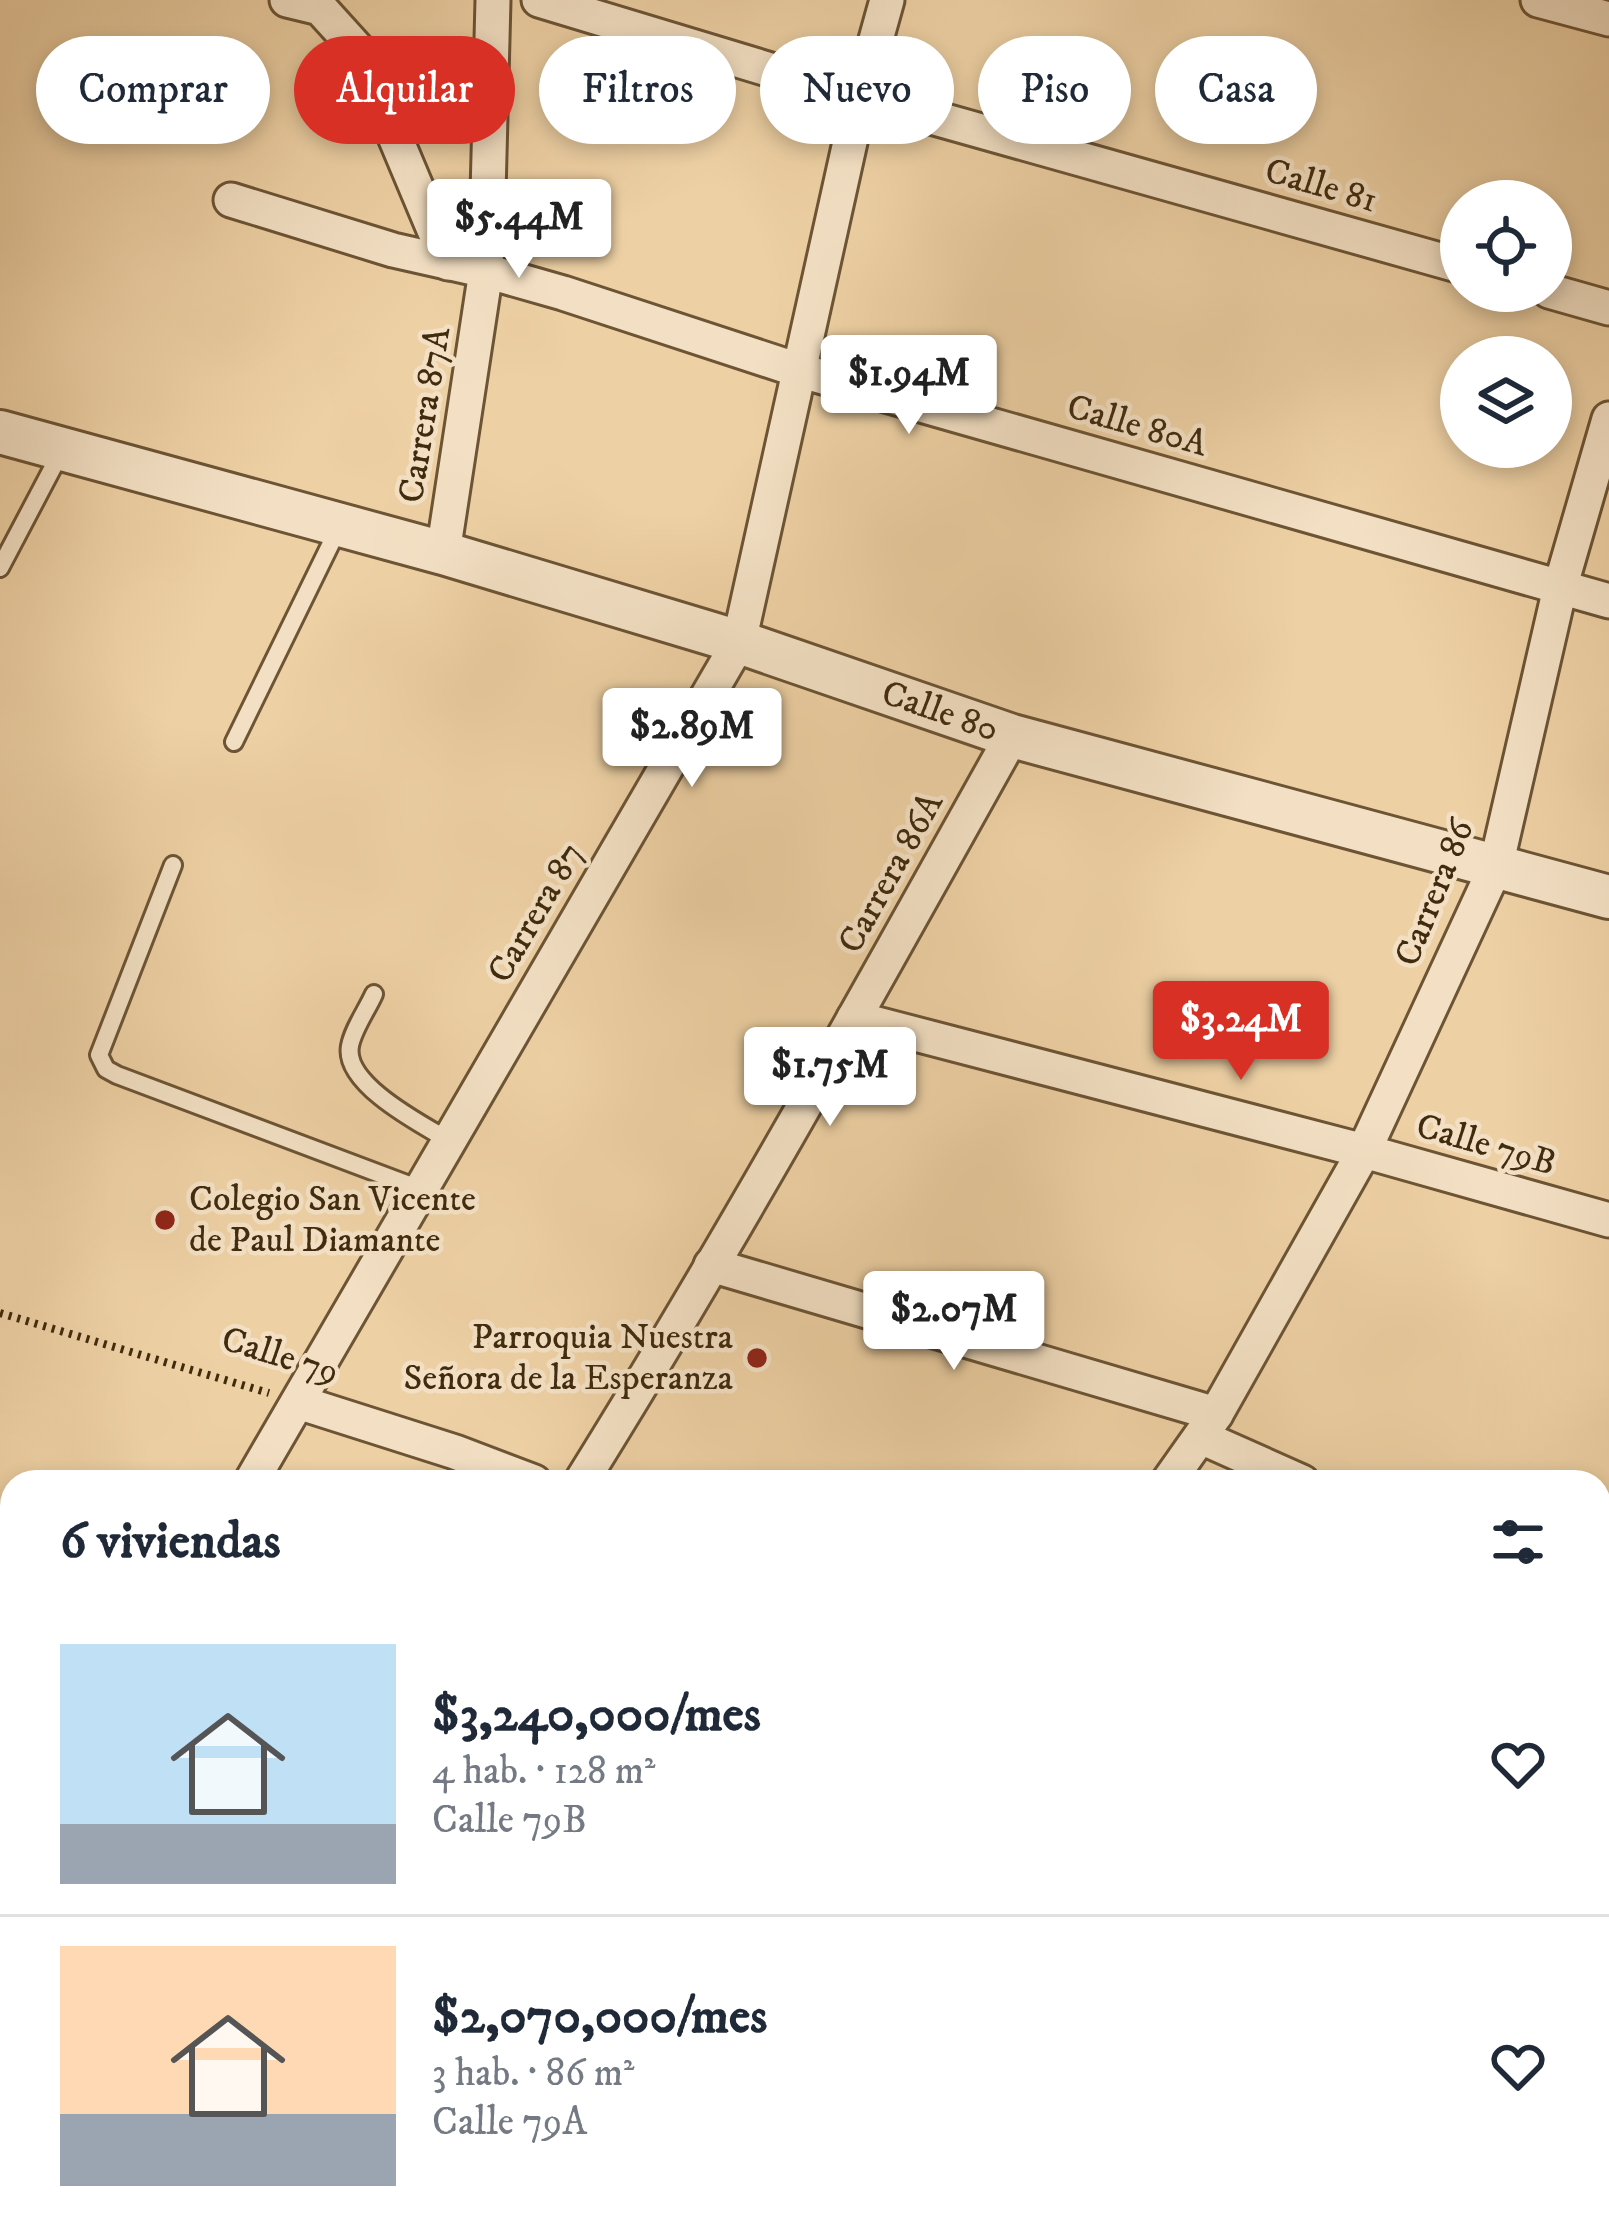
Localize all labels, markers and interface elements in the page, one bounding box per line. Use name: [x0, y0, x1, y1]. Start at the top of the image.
chip: Comprar: [36, 36, 270, 144]
chip: Alquilar: [294, 36, 515, 144]
chip: Filtros: [539, 36, 736, 144]
chip: Nuevo: [760, 36, 954, 144]
chip: Piso: [978, 36, 1131, 144]
chip: Casa: [1155, 36, 1317, 144]
street label: Calle 81: [1260, 149, 1382, 223]
pin: $5.44M: [421, 179, 617, 281]
map controls: [1440, 180, 1572, 468]
button: locate: [1440, 180, 1572, 312]
text: $5.44M: [454, 193, 584, 242]
street label: Carrera 87A: [389, 323, 461, 506]
pin: $1.94M: [811, 335, 1007, 437]
button: layers: [1440, 336, 1572, 468]
text: $1.94M: [848, 349, 970, 398]
street label: Calle 80A: [1062, 385, 1213, 468]
street label: Calle 80: [876, 670, 1005, 752]
pin: $2.89M: [594, 688, 790, 790]
text: $2.89M: [630, 702, 754, 751]
street label: Carrera 86A: [828, 784, 954, 961]
street label: Carrera 86: [1385, 812, 1485, 973]
street label: Carrera 87: [478, 835, 594, 991]
pin: $3.24M: [1143, 981, 1339, 1083]
text: $3.24M: [1180, 995, 1302, 1044]
pin: $1.75M: [732, 1027, 928, 1129]
text: $1.75M: [771, 1041, 889, 1090]
street label: Calle 79B: [1411, 1104, 1561, 1186]
place label: Colegio San Vicente de Paul Diamante: [189, 1177, 476, 1263]
marker: Colegio San Vicente de Paul Diamante: [152, 1207, 178, 1233]
pin: $2.07M: [856, 1271, 1052, 1373]
text: $2.07M: [890, 1285, 1018, 1334]
place label: Parroquia Nuestra Señora de la Esperanza: [403, 1315, 734, 1401]
street label: Calle 79: [216, 1317, 344, 1395]
marker: Parroquia Nuestra Señora de la Esperanza: [744, 1345, 770, 1371]
icon: filters: [1485, 1509, 1551, 1575]
text: 6 viviendas: [60, 1510, 280, 1574]
text: $3,240,000/mes: [432, 1683, 761, 1747]
icon: home: [156, 1692, 300, 1836]
icon: heart: [1485, 1731, 1551, 1797]
text: 4 hab. · 128 m²: [432, 1747, 656, 1796]
text: Calle 79B: [432, 1796, 587, 1845]
text: $2,070,000/mes: [432, 1985, 767, 2049]
icon: home: [156, 1994, 300, 2138]
icon: heart: [1485, 2033, 1551, 2099]
text: 3 hab. · 86 m²: [432, 2049, 634, 2098]
text: Calle 79A: [432, 2098, 587, 2147]

